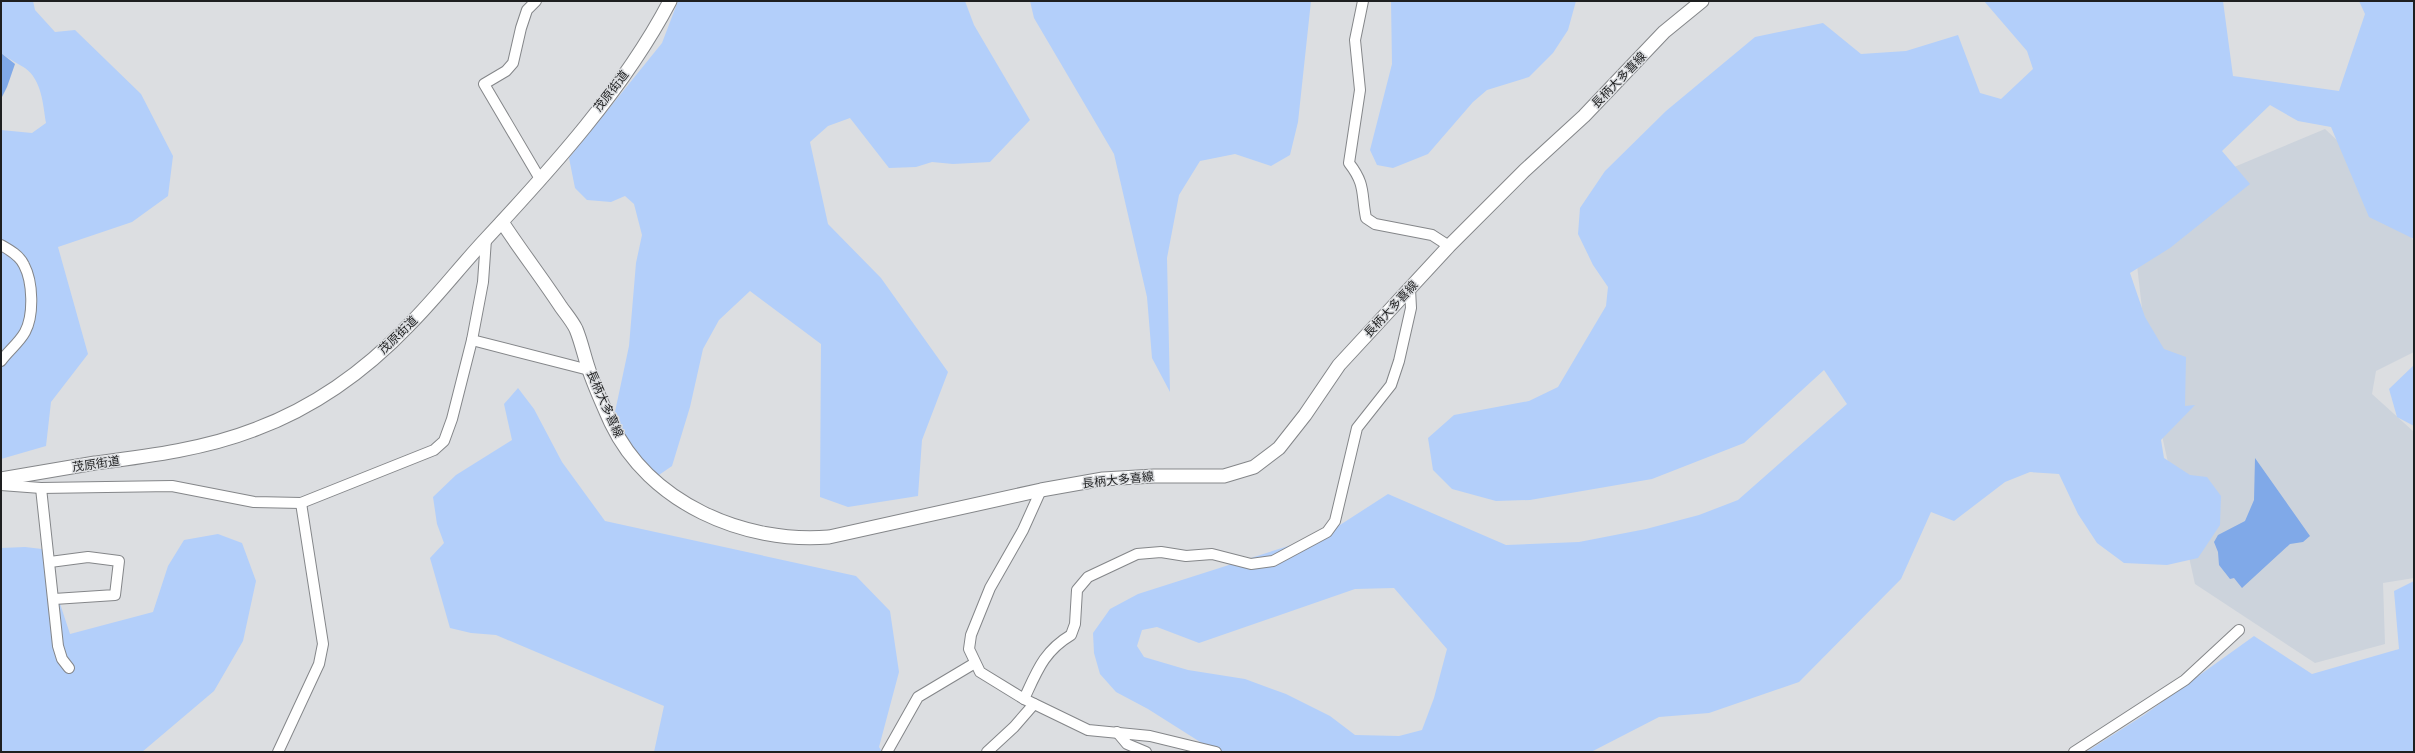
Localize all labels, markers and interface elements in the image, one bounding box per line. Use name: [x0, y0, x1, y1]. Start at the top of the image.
street label: 長柄大多喜線: [1589, 49, 1649, 111]
street label: 茂原街道: [591, 68, 631, 114]
street label: 長柄大多喜線: [1361, 278, 1421, 340]
street label: 茂原街道: [376, 313, 420, 357]
street label: 長柄大多喜線: [584, 368, 626, 440]
street label: 茂原街道: [71, 454, 121, 474]
street label: 長柄大多喜線: [1081, 469, 1155, 491]

